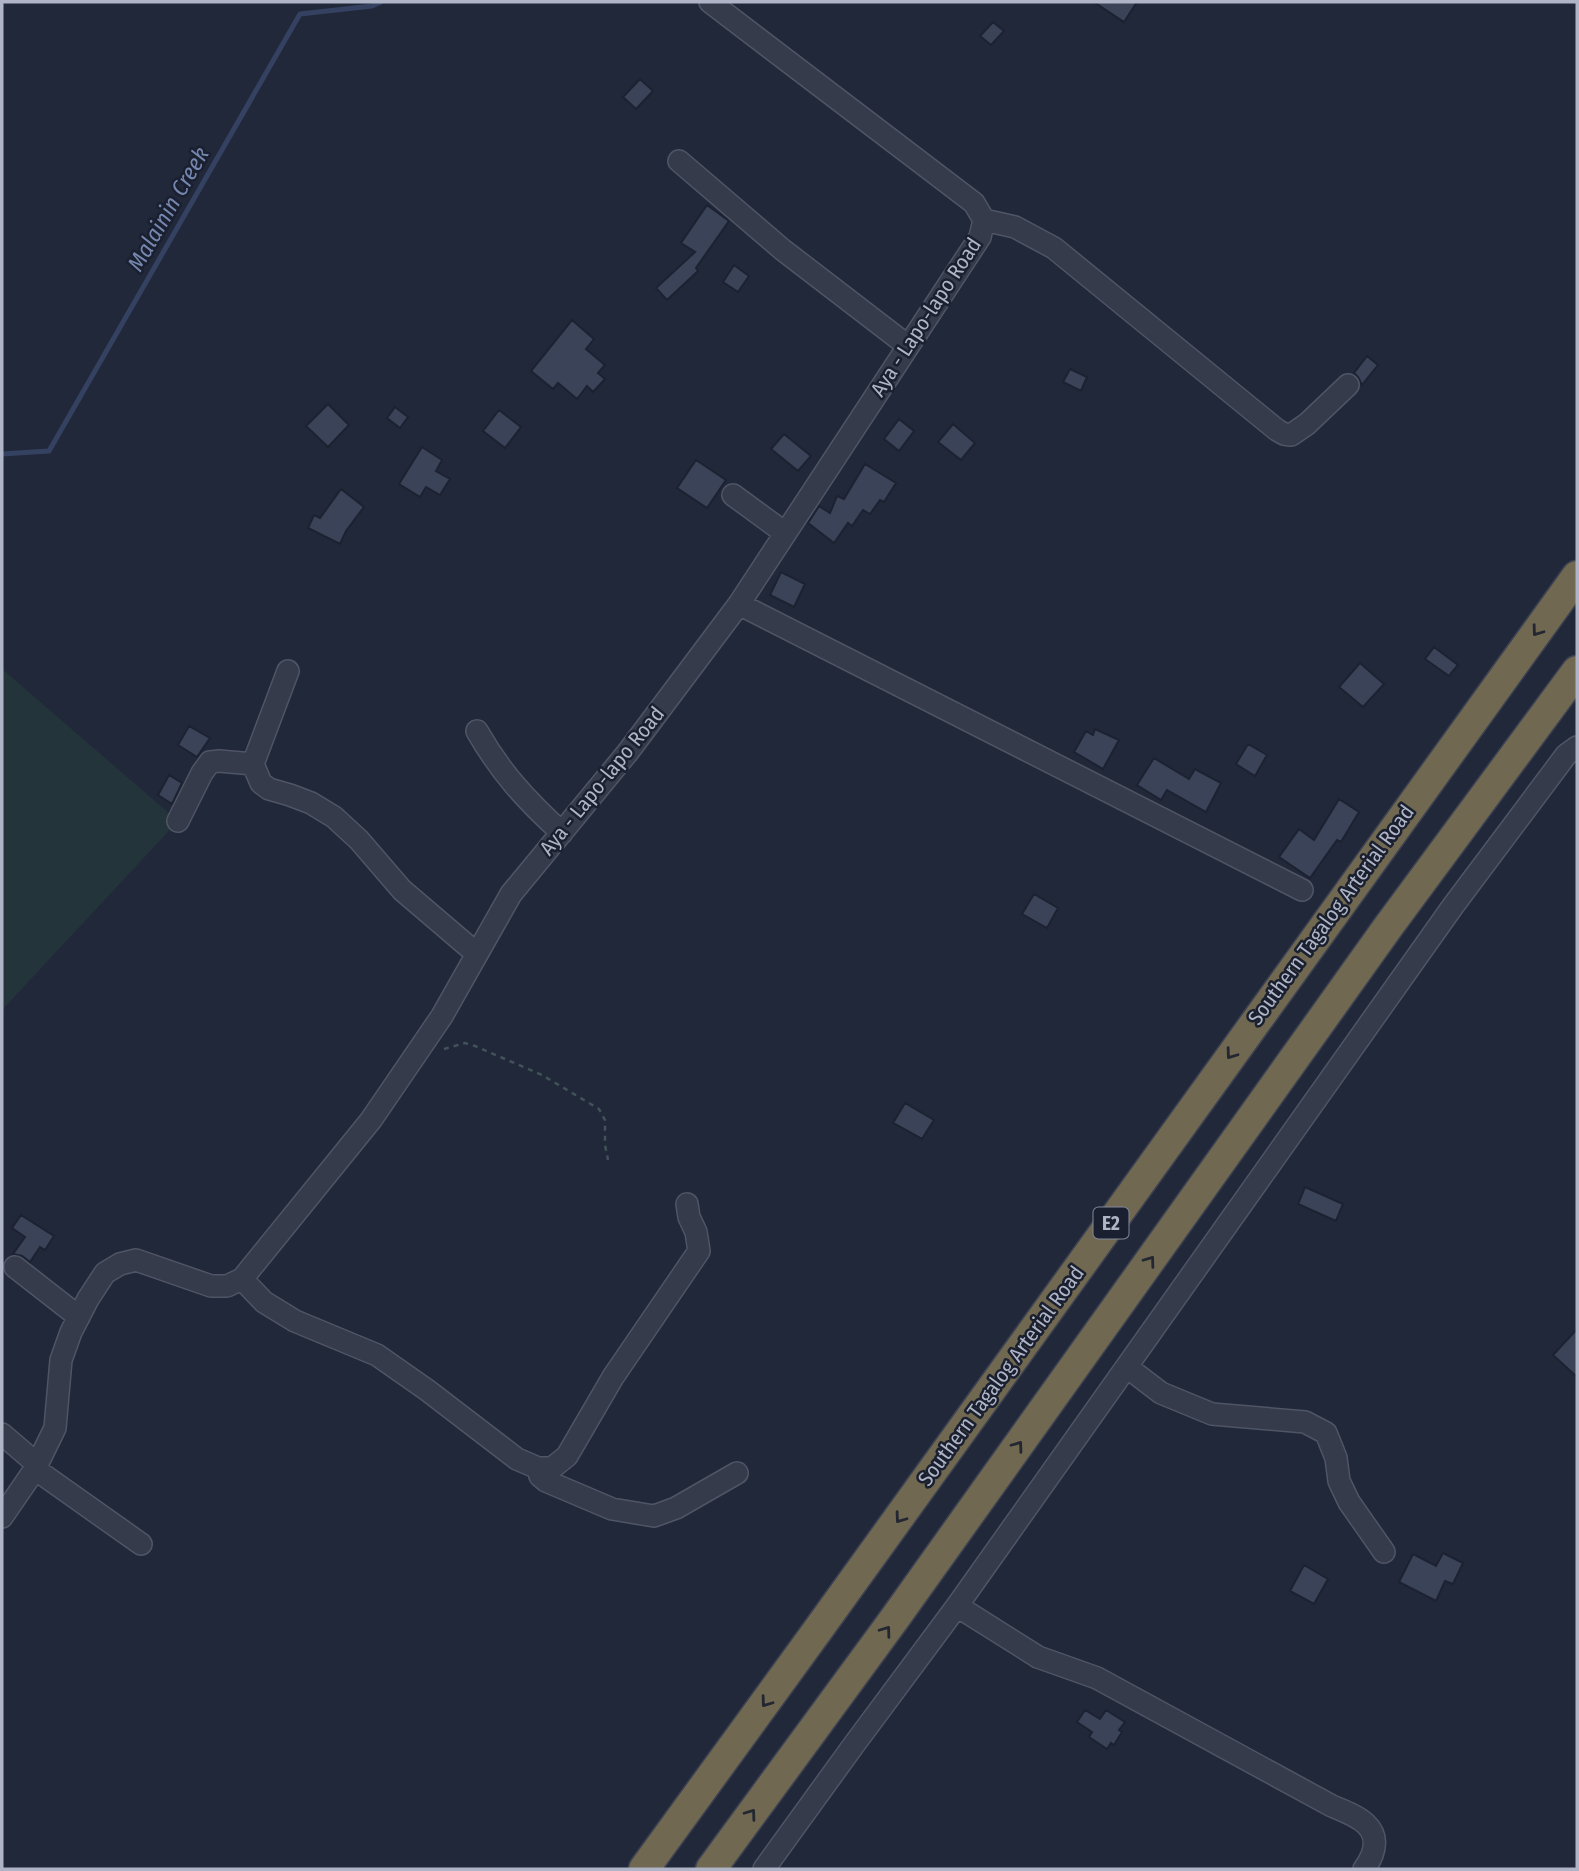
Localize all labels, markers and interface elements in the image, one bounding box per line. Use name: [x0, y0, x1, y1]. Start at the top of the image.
water label: Malainin Creek: [121, 142, 215, 276]
street label: Aya - Lapo-lapo Road: [865, 233, 987, 401]
one-way arrow: [1533, 623, 1545, 636]
street label: Aya - Lapo-lapo Road: [534, 701, 670, 861]
street label: Southern Tagalog Arterial Road: [1242, 800, 1420, 1030]
one-way arrow: [1227, 1046, 1239, 1059]
road number: E2: [1094, 1208, 1128, 1238]
one-way arrow: [1142, 1256, 1154, 1269]
street label: Southern Tagalog Arterial Road: [912, 1261, 1090, 1491]
one-way arrow: [1010, 1441, 1022, 1454]
one-way arrow: [896, 1510, 908, 1523]
one-way arrow: [877, 1626, 890, 1639]
one-way arrow: [762, 1694, 775, 1707]
one-way arrow: [743, 1809, 755, 1822]

